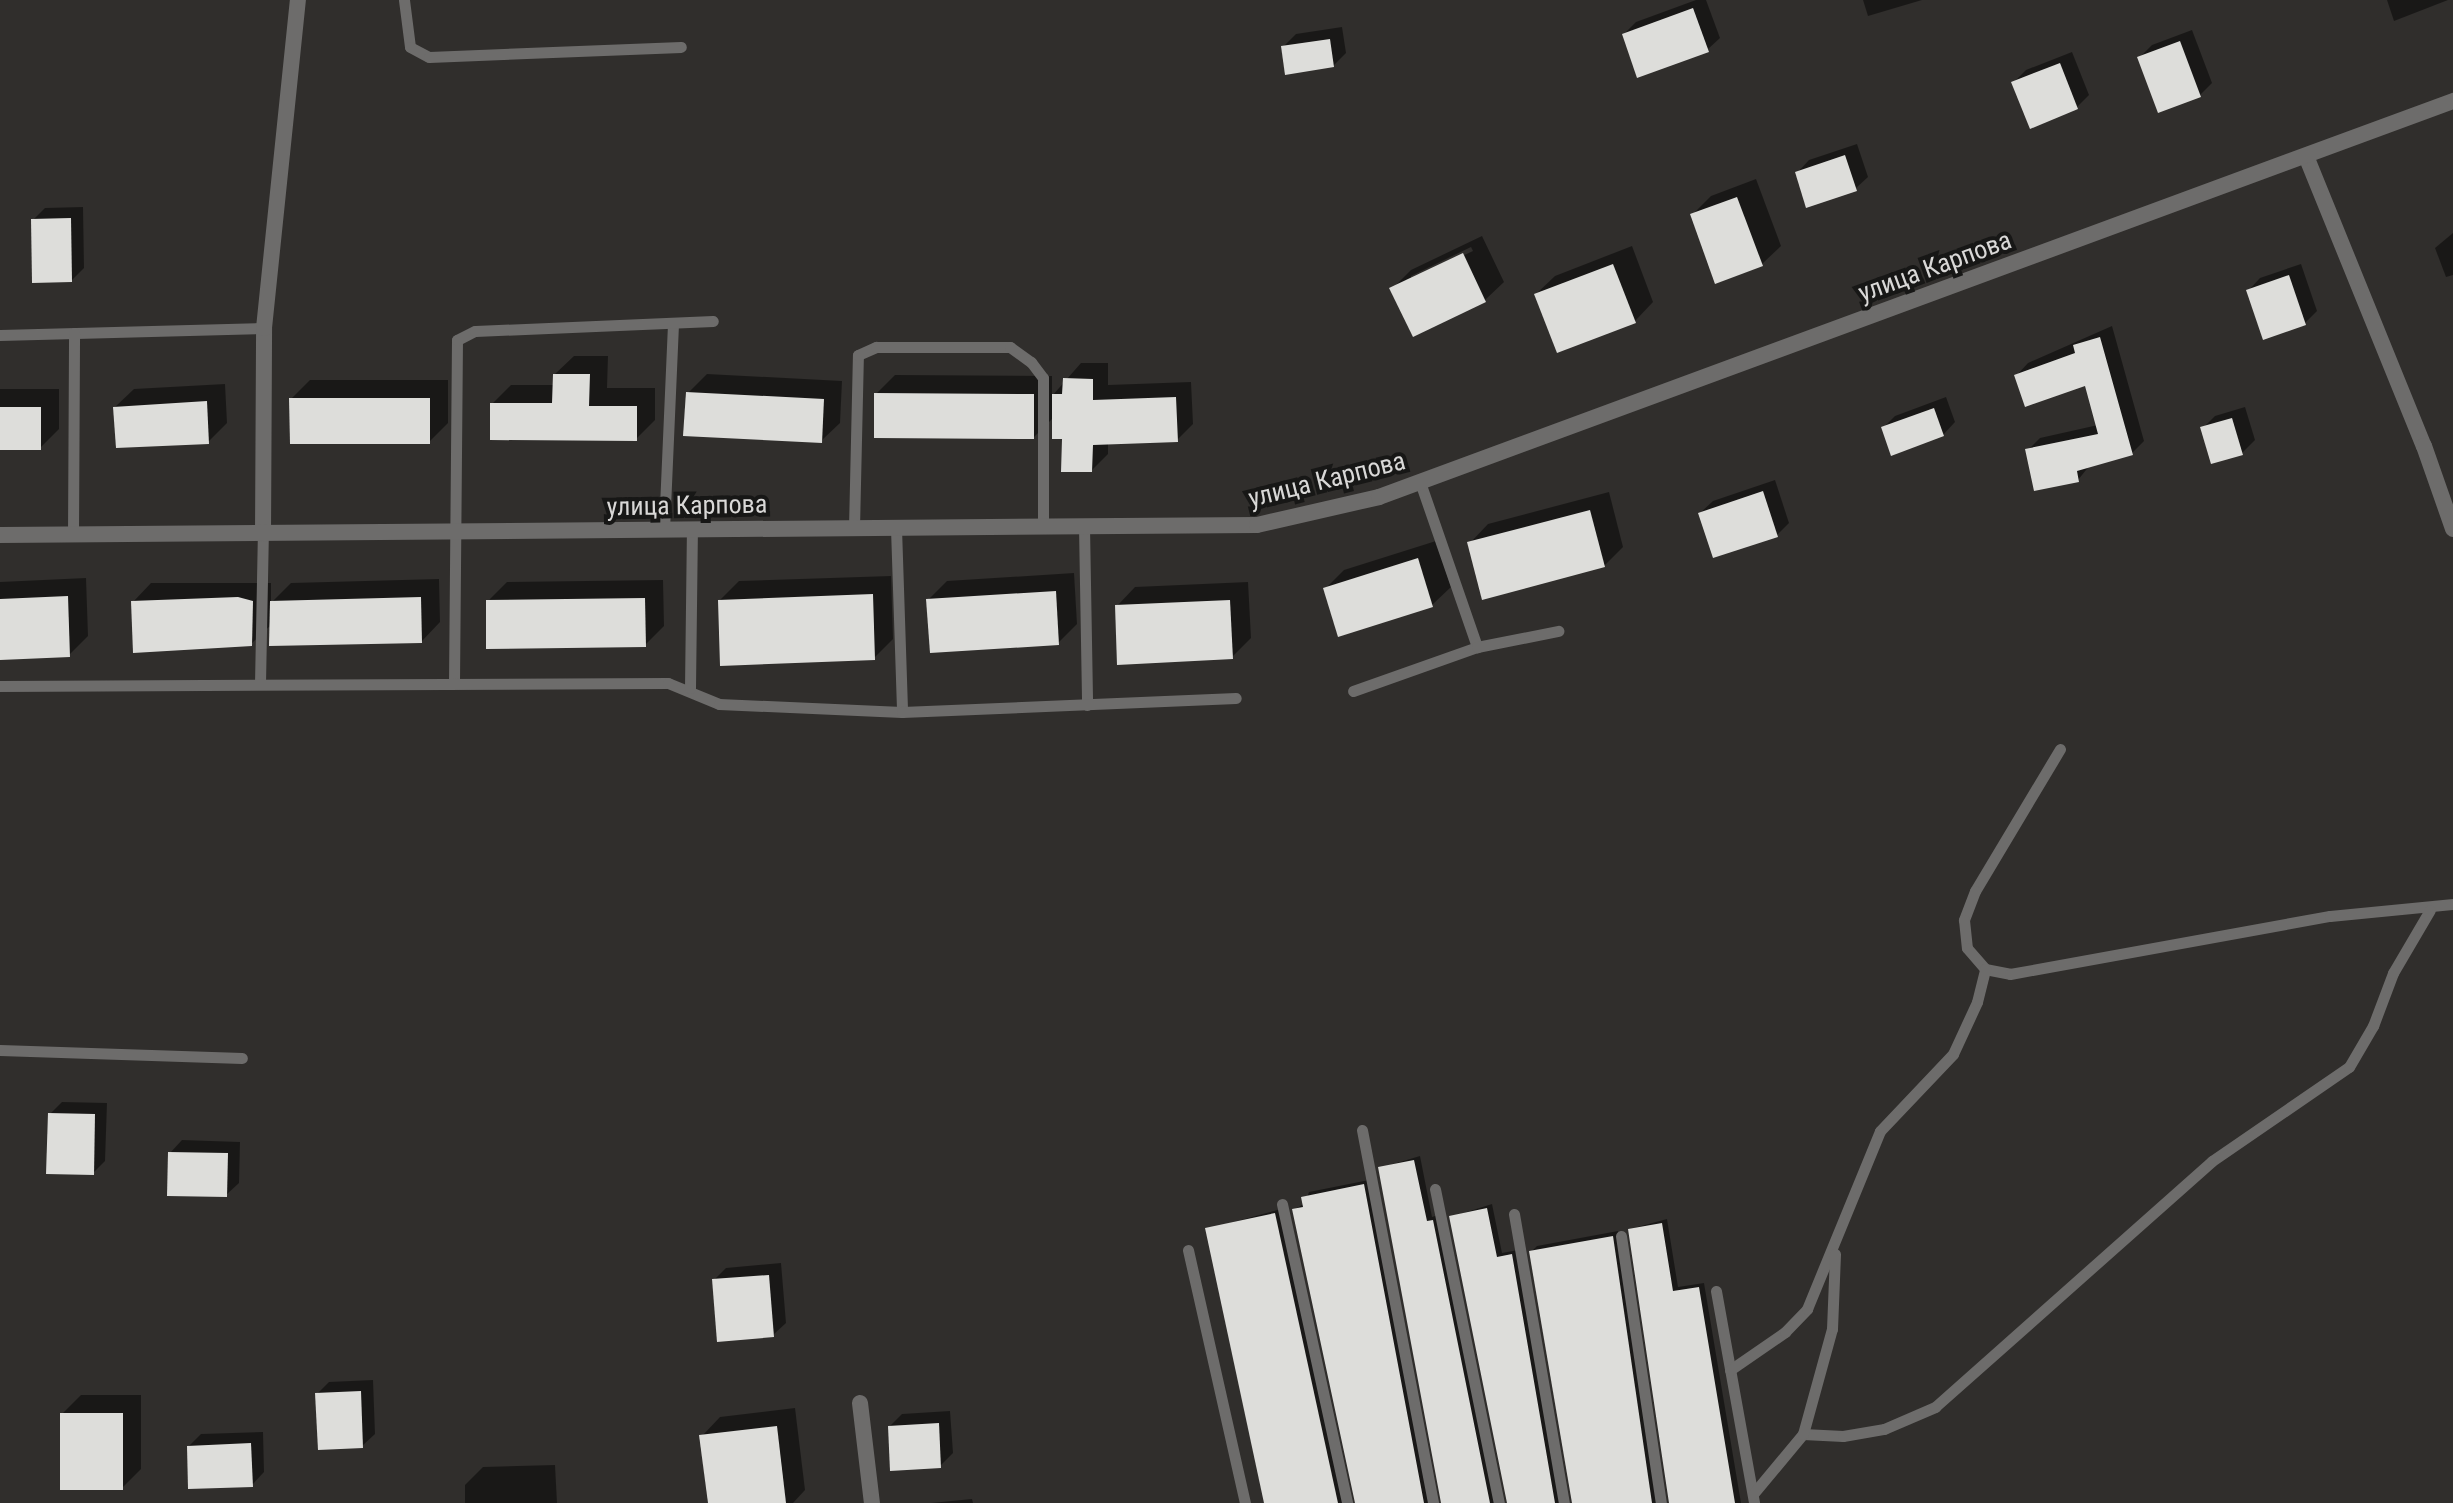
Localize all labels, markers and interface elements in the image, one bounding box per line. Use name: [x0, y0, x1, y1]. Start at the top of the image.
street label: улица Карпова: [1854, 225, 2016, 309]
street label: улица Карпова: [1245, 445, 1409, 515]
street label: улица Карпова: [606, 489, 768, 523]

